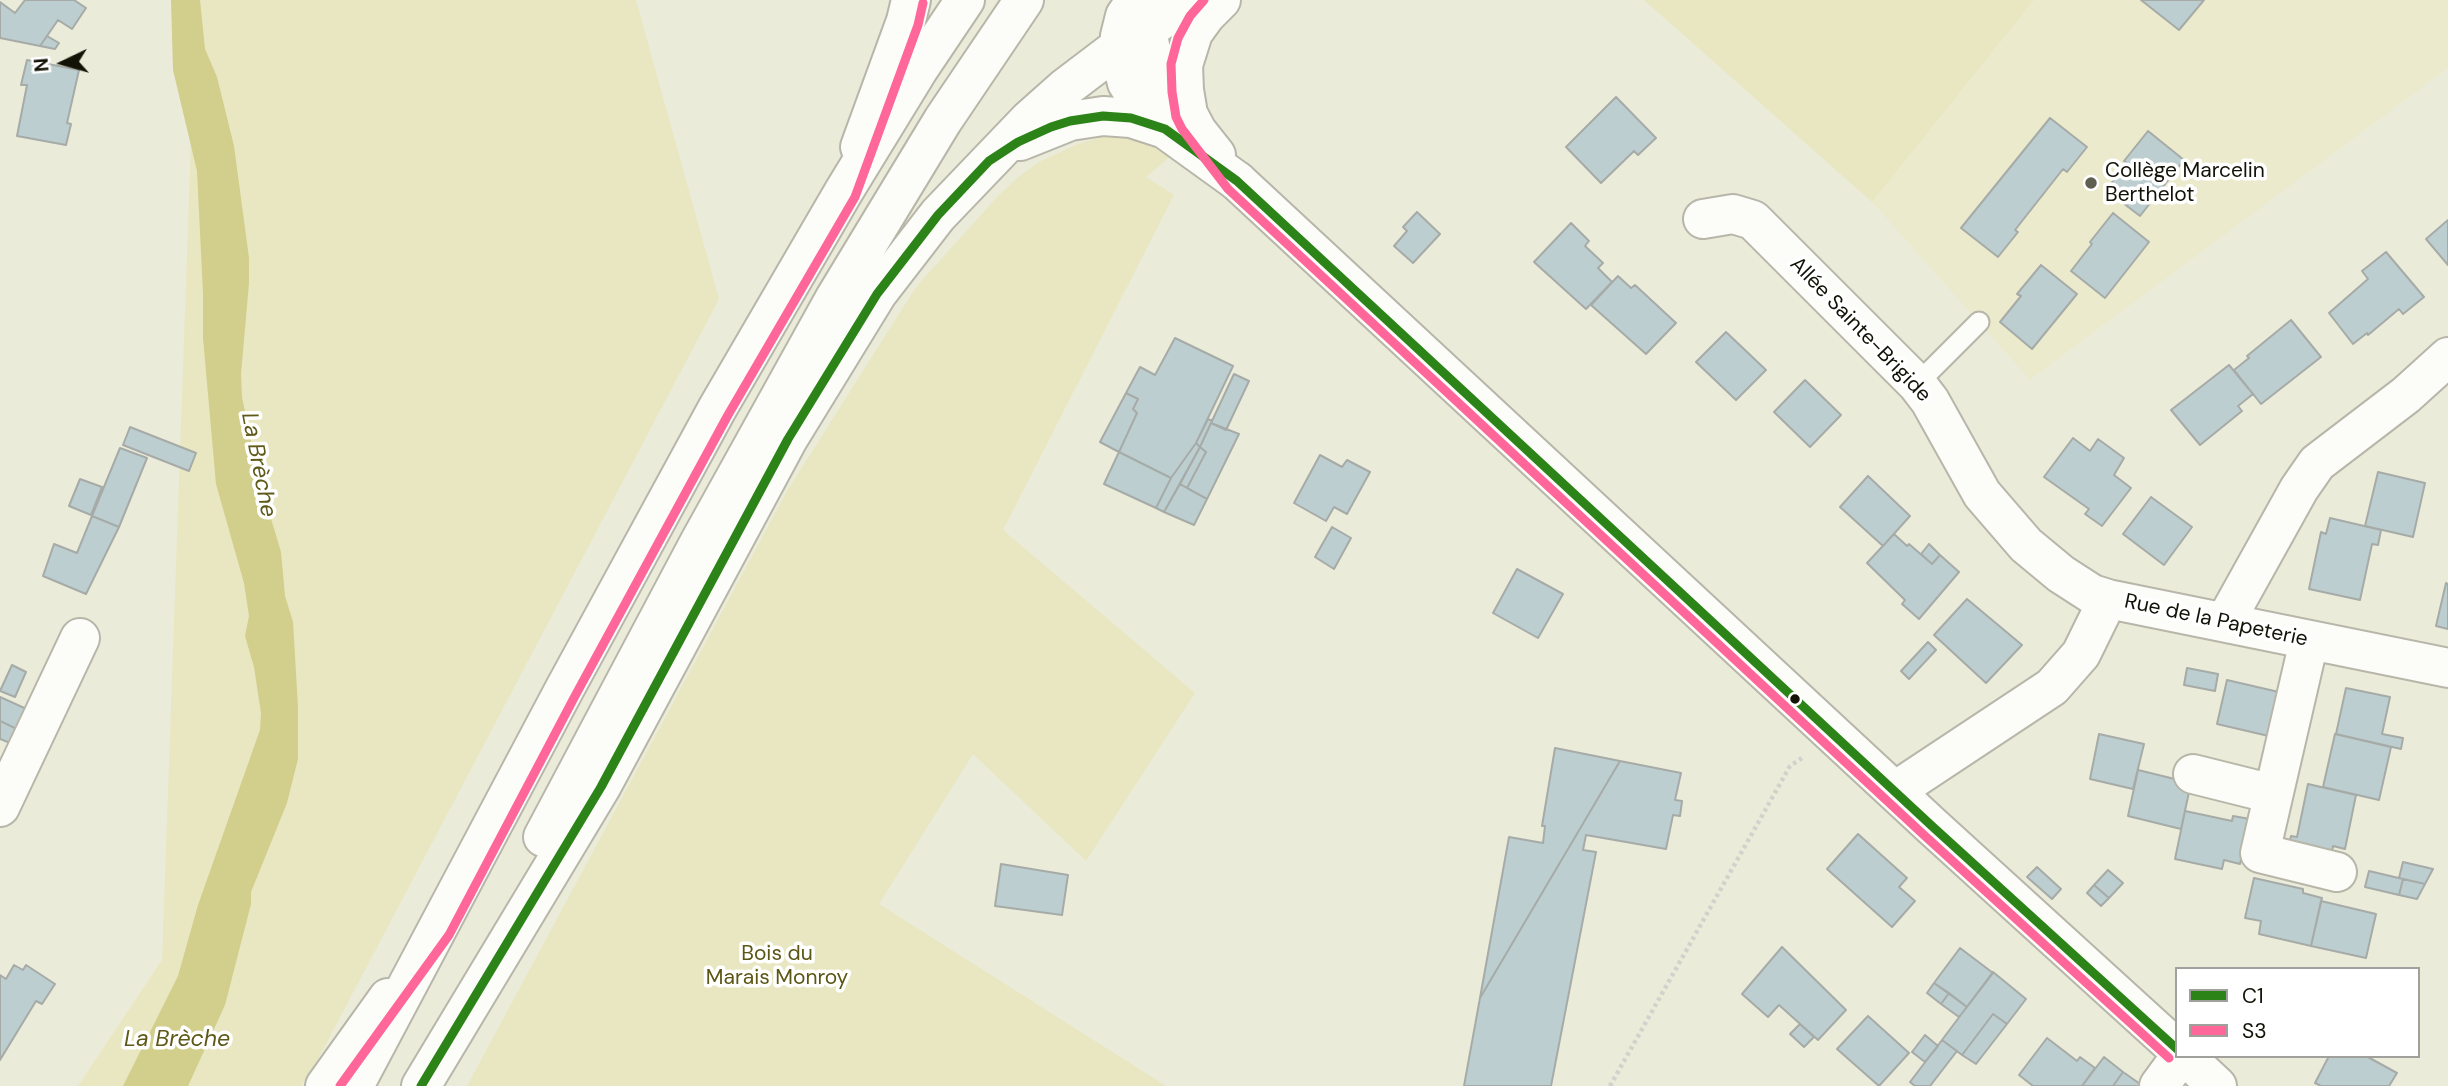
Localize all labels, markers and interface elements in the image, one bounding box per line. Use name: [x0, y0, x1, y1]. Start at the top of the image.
north arrow: [28, 28, 98, 98]
text: N: [29, 57, 55, 73]
place label: Collège Marcelin Berthelot: [2105, 158, 2265, 208]
marker: Collège Marcelin Berthelot: [2083, 175, 2099, 191]
street label: Allée Sainte-Brigide: [1784, 252, 1936, 408]
water label: La Brèche: [234, 410, 282, 520]
street label: Rue de la Papeterie: [2122, 589, 2310, 653]
unlabelled marker: [1788, 692, 1802, 706]
park label: Bois du Marais Monroy: [706, 941, 848, 991]
legend: [2175, 967, 2420, 1058]
text: C1: [2242, 982, 2264, 1010]
text: S3: [2242, 1017, 2267, 1045]
water label: La Brèche: [124, 1026, 230, 1054]

